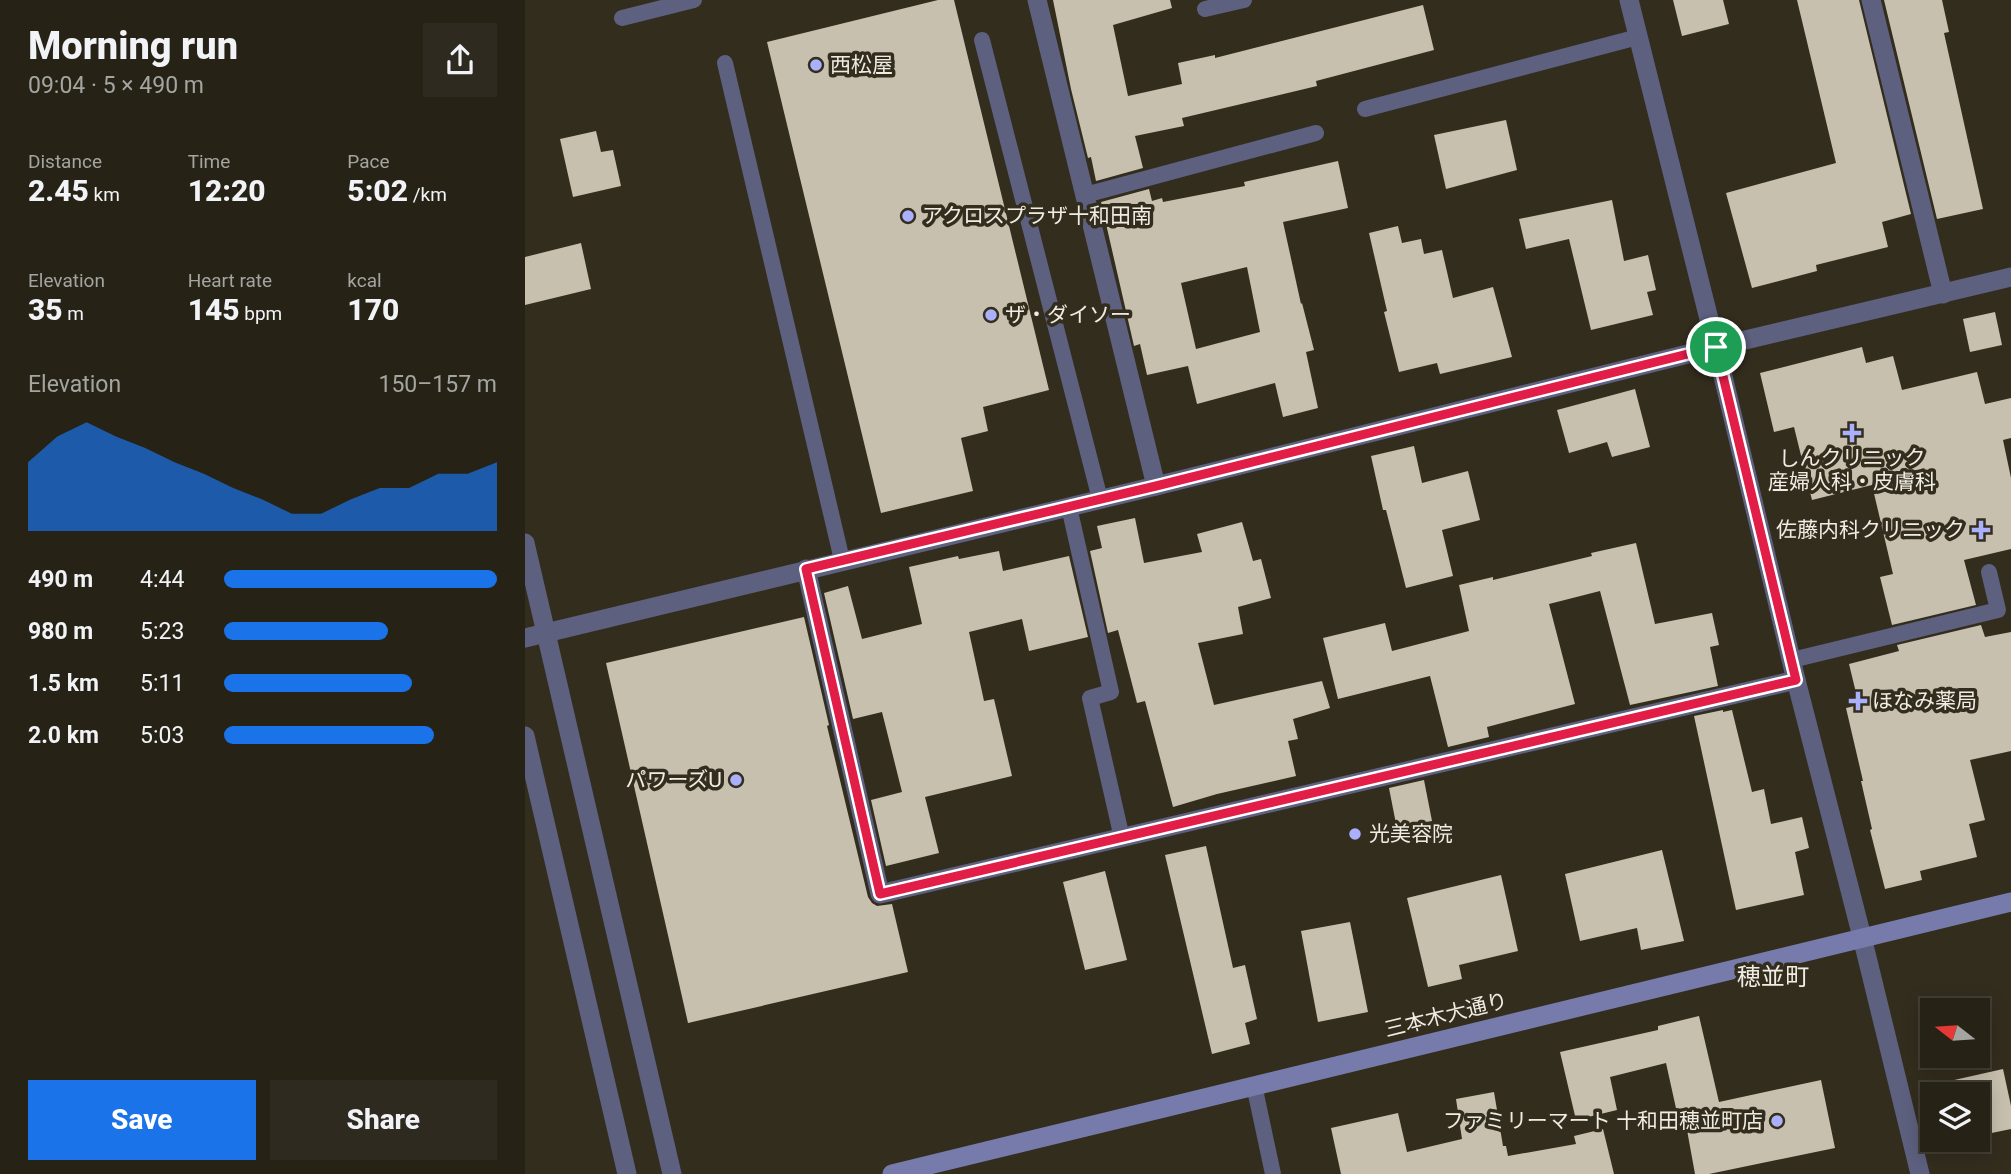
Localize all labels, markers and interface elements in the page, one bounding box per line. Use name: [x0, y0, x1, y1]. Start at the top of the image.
button: share: [423, 23, 497, 97]
text: Morning run: [28, 24, 238, 68]
place label: 西松屋: [830, 53, 893, 77]
marker: 西松屋: [808, 57, 824, 73]
text: 09:04 · 5 × 490 m: [28, 72, 204, 99]
text: Distance: [28, 150, 102, 173]
text: Time: [188, 150, 230, 173]
text: Pace: [347, 150, 390, 173]
text: 2.45: [28, 173, 89, 208]
text: 12:20: [188, 173, 266, 208]
text: 5:02: [347, 173, 408, 208]
text: km: [89, 183, 120, 206]
text: /km: [408, 183, 447, 206]
place label: アクロスプラザ十和田南: [922, 204, 1152, 228]
marker: アクロスプラザ十和田南: [900, 208, 916, 224]
text: Elevation: [28, 269, 105, 292]
text: Heart rate: [188, 269, 272, 292]
text: kcal: [347, 269, 382, 292]
text: 35: [28, 292, 63, 327]
text: 145: [188, 292, 240, 327]
text: 170: [347, 292, 399, 327]
text: m: [63, 302, 84, 325]
text: bpm: [240, 302, 282, 325]
place label: ザ・ダイソー: [1005, 303, 1131, 327]
marker: ザ・ダイソー: [983, 307, 999, 323]
pin: [1686, 317, 1746, 377]
icon: arrive: [1697, 328, 1735, 366]
text: Elevation: [28, 371, 121, 398]
text: 150–157 m: [378, 371, 497, 398]
marker: しんクリニック 産婦人科・皮膚科: [1842, 423, 1862, 443]
place label: しんクリニック 産婦人科・皮膚科: [1768, 446, 1936, 494]
place label: 佐藤内科クリニック: [1776, 518, 1965, 542]
marker: 佐藤内科クリニック: [1971, 520, 1991, 540]
text: 490 m: [28, 566, 93, 593]
text: 4:44: [140, 566, 184, 593]
text: 980 m: [28, 618, 93, 645]
text: 5:23: [140, 618, 184, 645]
text: 1.5 km: [28, 670, 99, 697]
text: 5:11: [140, 670, 184, 697]
place label: ほなみ薬局: [1872, 689, 1977, 713]
marker: ほなみ薬局: [1850, 693, 1866, 709]
text: 2.0 km: [28, 722, 99, 749]
text: 5:03: [140, 722, 184, 749]
place label: パワーズU: [625, 768, 722, 792]
marker: パワーズU: [728, 772, 744, 788]
place label: 光美容院: [1369, 822, 1453, 846]
marker: 光美容院: [1347, 826, 1363, 842]
district label: 穂並町: [1737, 963, 1809, 991]
street label: 三本木大通り: [1382, 988, 1510, 1042]
north arrow: [1920, 998, 1990, 1068]
map controls: [1920, 998, 1990, 1152]
button: Save: [28, 1080, 256, 1160]
button: Share: [270, 1080, 497, 1160]
button: layers: [1920, 1082, 1990, 1152]
place label: ファミリーマート 十和田穂並町店: [1443, 1109, 1763, 1133]
marker: ファミリーマート 十和田穂並町店: [1769, 1113, 1785, 1129]

